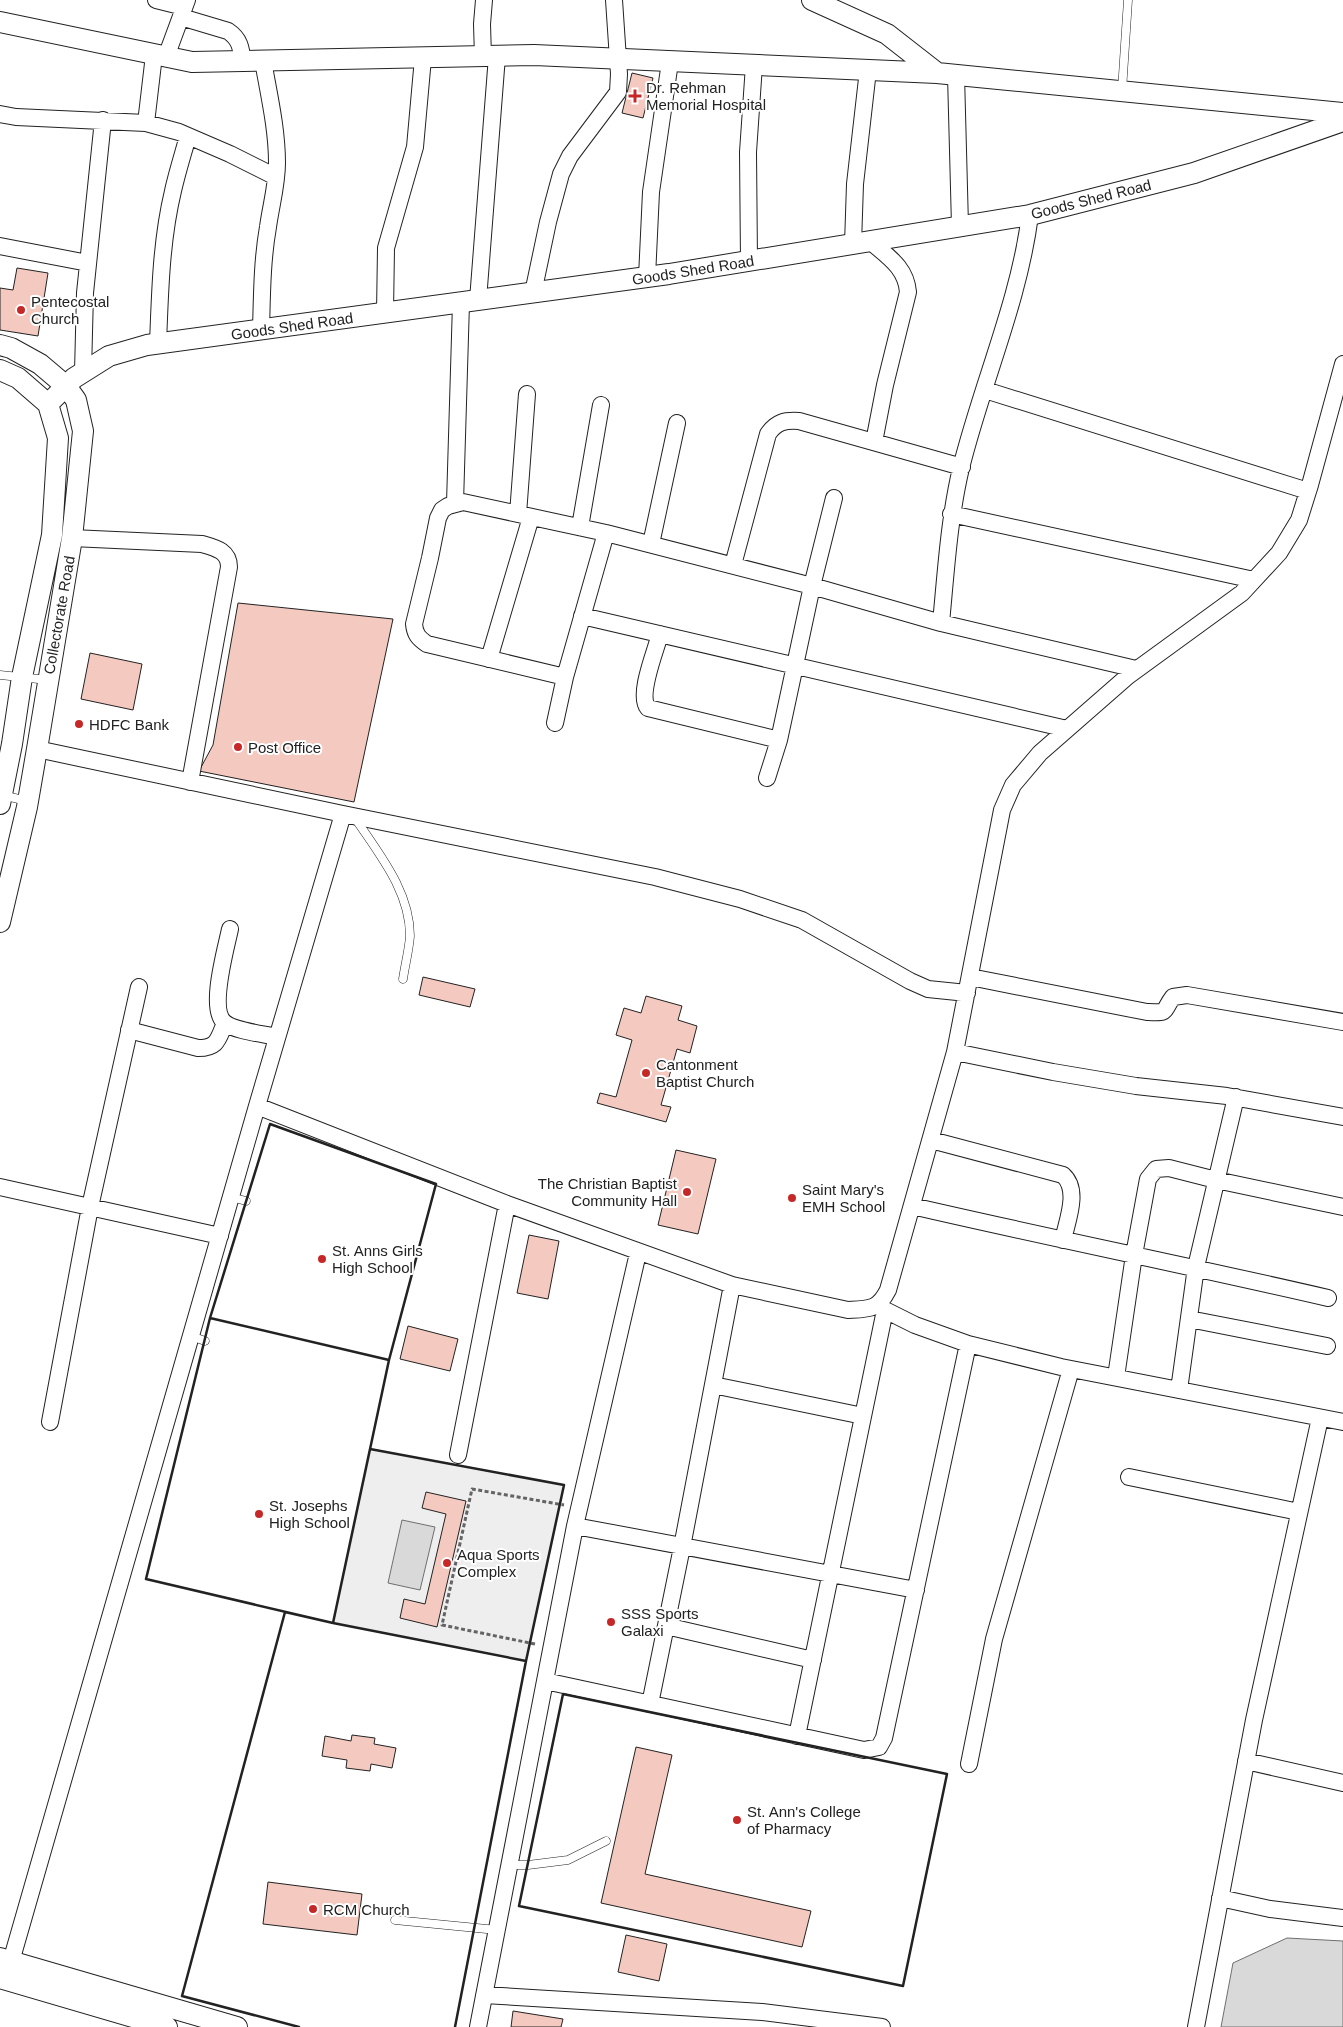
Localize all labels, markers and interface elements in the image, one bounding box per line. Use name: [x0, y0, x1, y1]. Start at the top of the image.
place label: Dr. Rehman Memorial Hospital: [646, 79, 766, 113]
marker: Dr. Rehman Memorial Hospital: [628, 89, 642, 103]
street label: Goods Shed Road: [1029, 176, 1153, 222]
street label: Goods Shed Road: [631, 252, 755, 288]
place label: Pentecostal Church: [31, 293, 109, 327]
marker: Pentecostal Church: [15, 304, 27, 316]
street label: Goods Shed Road: [230, 309, 354, 343]
street label: Collectorate Road: [40, 554, 78, 676]
place label: HDFC Bank: [89, 716, 170, 733]
marker: HDFC Bank: [73, 718, 85, 730]
place label: Post Office: [248, 739, 321, 756]
marker: Post Office: [232, 741, 244, 753]
place label: Cantonment Baptist Church: [656, 1056, 754, 1090]
marker: Cantonment Baptist Church: [640, 1067, 652, 1079]
place label: The Christian Baptist Community Hall: [538, 1175, 678, 1209]
place label: Saint Mary's EMH School: [802, 1181, 885, 1215]
marker: The Christian Baptist Community Hall: [681, 1186, 693, 1198]
marker: Saint Mary's EMH School: [786, 1192, 798, 1204]
place label: St. Anns Girls High School: [332, 1242, 423, 1276]
marker: St. Anns Girls High School: [316, 1253, 328, 1265]
place label: St. Josephs High School: [269, 1497, 350, 1531]
marker: St. Josephs High School: [253, 1508, 265, 1520]
place label: Aqua Sports Complex: [457, 1546, 540, 1580]
marker: Aqua Sports Complex: [441, 1557, 453, 1569]
place label: SSS Sports Galaxi: [621, 1605, 699, 1639]
marker: SSS Sports Galaxi: [605, 1616, 617, 1628]
place label: St. Ann's College of Pharmacy: [747, 1803, 861, 1837]
marker: St. Ann's College of Pharmacy: [731, 1814, 743, 1826]
place label: RCM Church: [323, 1901, 410, 1918]
marker: RCM Church: [307, 1903, 319, 1915]

